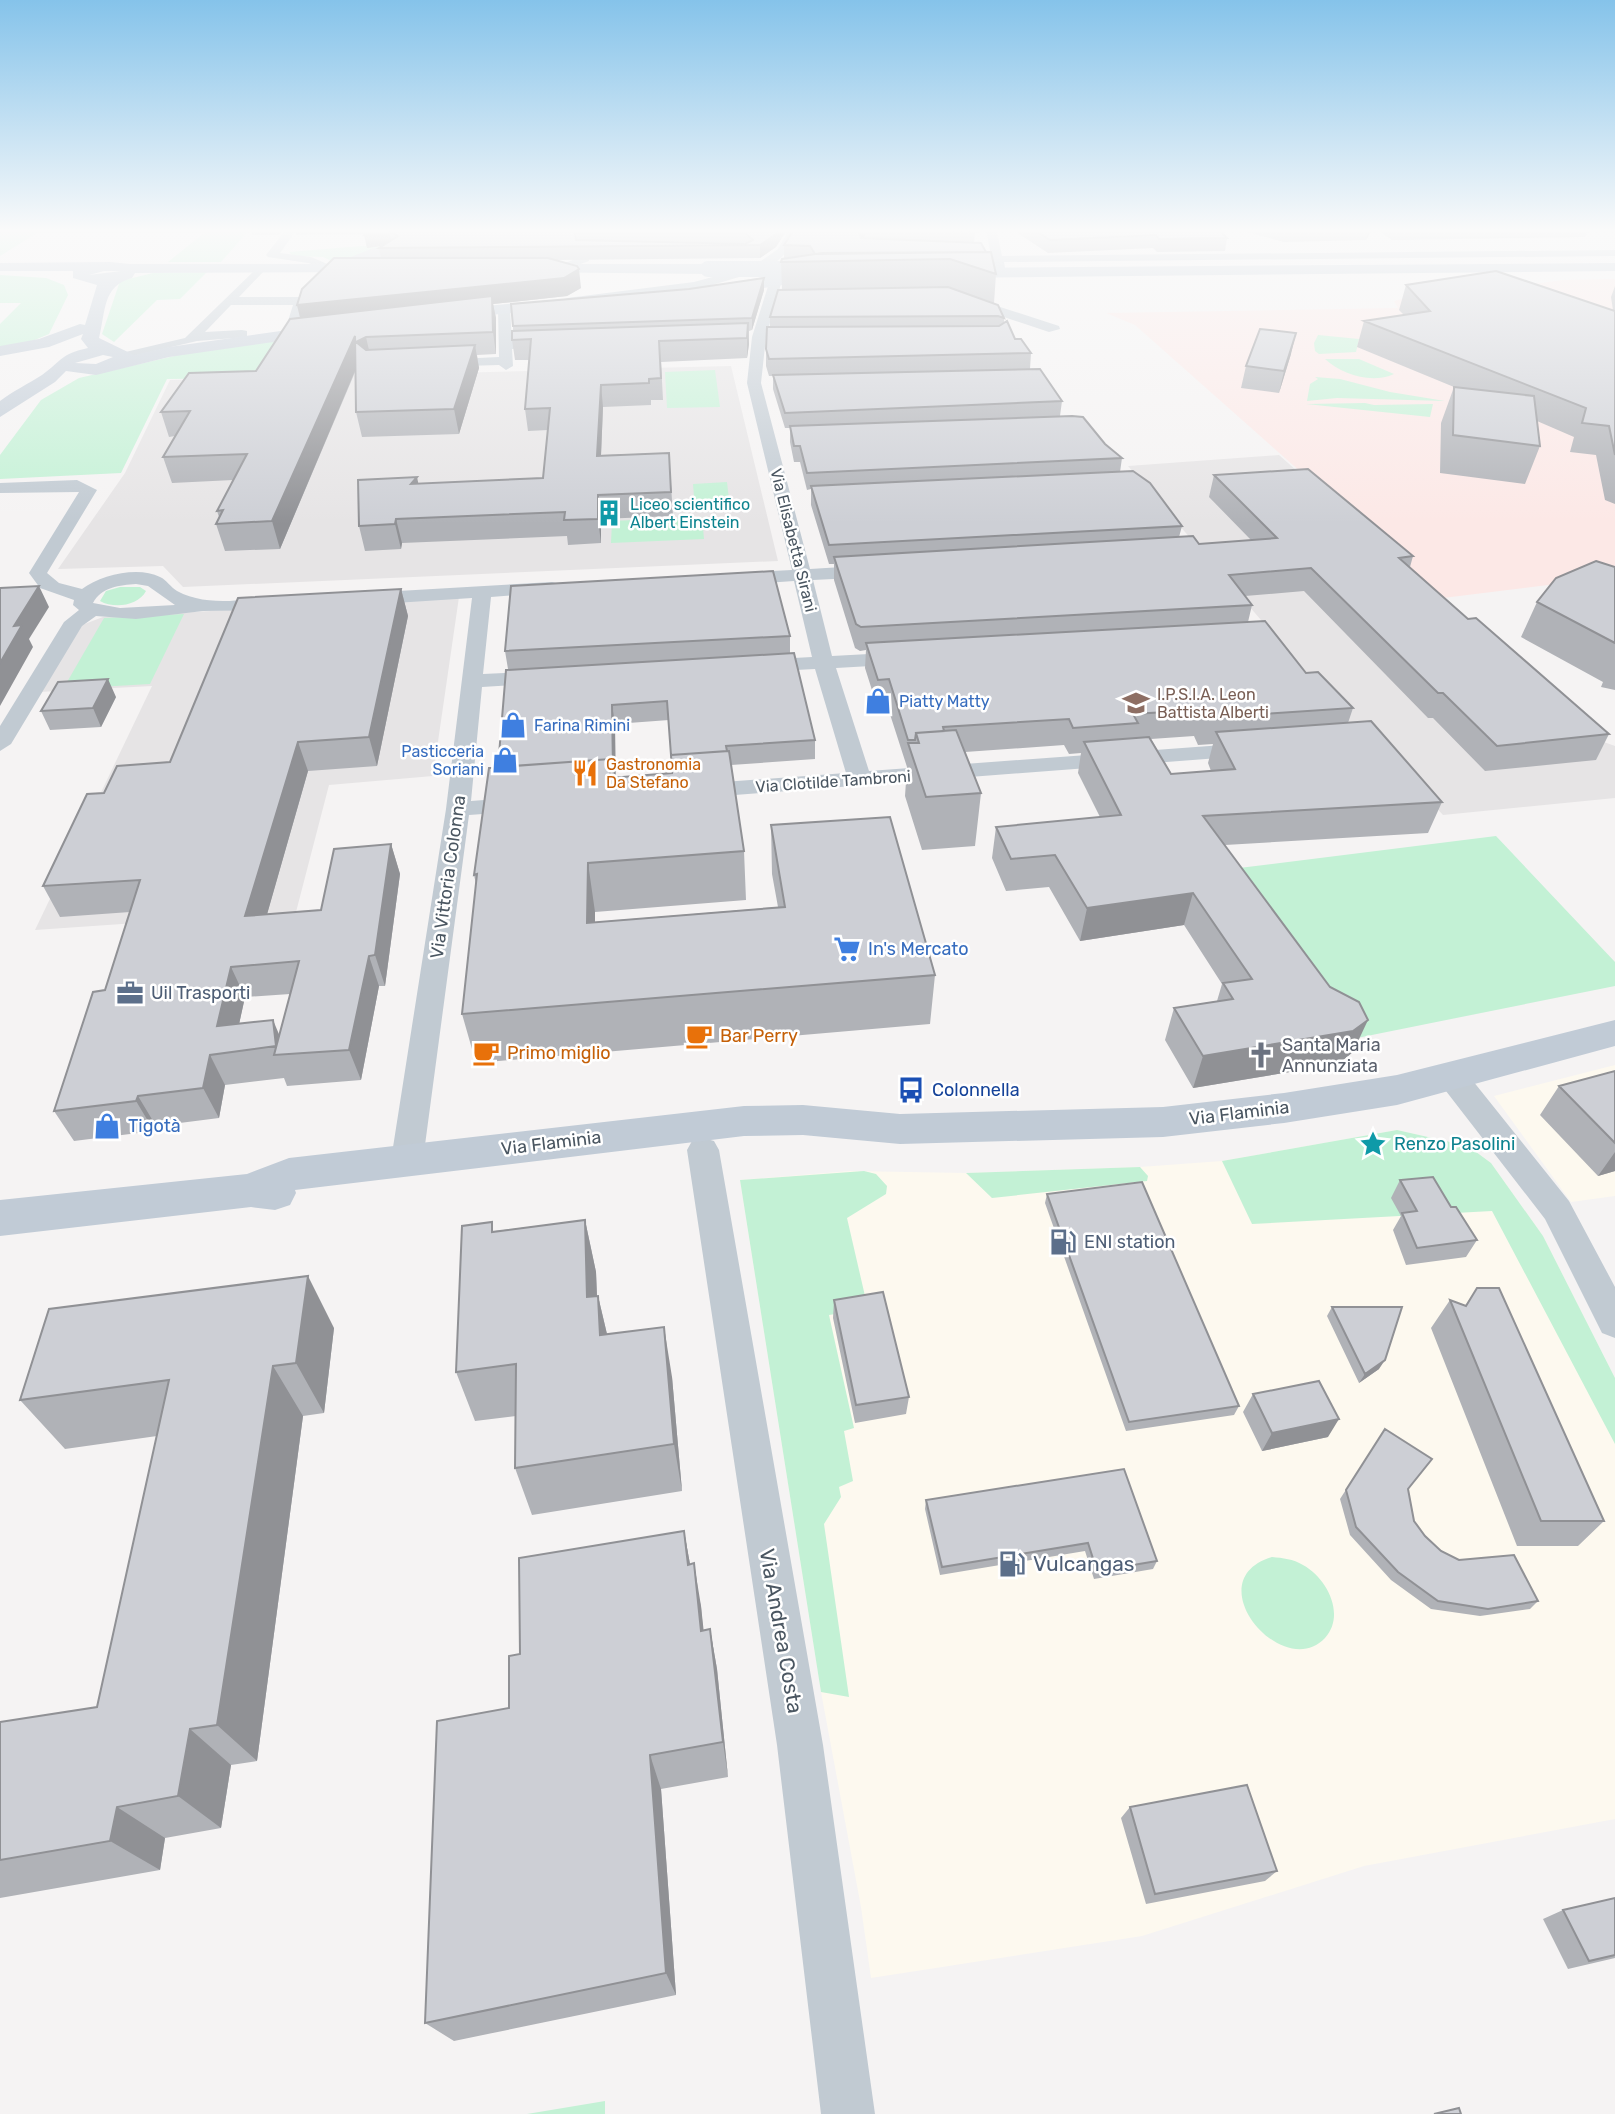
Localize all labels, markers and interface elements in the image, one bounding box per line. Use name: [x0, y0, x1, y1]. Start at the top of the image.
street label: Via Elisabetta Sirani: [766, 466, 821, 614]
place label: Liceo scientifico Albert Einstein: [630, 495, 750, 532]
building icon: Liceo scientifico Albert Einstein: [594, 498, 624, 528]
place label: I.P.S.I.A. Leon Battista Alberti: [1157, 685, 1269, 722]
shop icon: Piatty Matty: [863, 686, 893, 716]
school or university icon: I.P.S.I.A. Leon Battista Alberti: [1121, 688, 1151, 718]
place label: Piatty Matty: [899, 692, 990, 711]
shop icon: Farina Rimini: [498, 710, 528, 740]
place label: Farina Rimini: [534, 716, 630, 735]
place label: Pasticceria Soriani: [401, 742, 484, 779]
shop icon: Pasticceria Soriani: [490, 745, 520, 775]
place label: Gastronomia Da Stefano: [606, 755, 701, 792]
restaurant icon: Gastronomia Da Stefano: [570, 758, 600, 788]
street label: Via Clotilde Tambroni: [755, 767, 911, 796]
street label: Via Vittoria Colonna: [426, 794, 470, 960]
supermarket icon: In's Mercato: [832, 934, 862, 964]
place label: In's Mercato: [868, 938, 969, 960]
office icon: Uil Trasporti: [115, 978, 145, 1008]
place label: Uil Trasporti: [151, 982, 250, 1004]
cafe icon: Bar Perry: [684, 1021, 714, 1051]
place label: Bar Perry: [720, 1025, 798, 1047]
place label: Santa Maria Annunziata: [1282, 1034, 1381, 1077]
cafe icon: Primo miglio: [471, 1038, 501, 1068]
church icon: Santa Maria Annunziata: [1246, 1040, 1276, 1070]
place label: Primo miglio: [507, 1042, 611, 1064]
bus stop icon: Colonnella: [896, 1075, 926, 1105]
place label: Colonnella: [932, 1079, 1020, 1101]
street label: Via Flaminia: [1188, 1096, 1290, 1130]
shop icon: Tigotà: [92, 1111, 122, 1141]
place label: Tigotà: [128, 1115, 181, 1137]
street label: Via Flaminia: [500, 1126, 602, 1160]
place icon: Renzo Pasolini: [1358, 1129, 1388, 1159]
place label: Renzo Pasolini: [1394, 1133, 1515, 1155]
fuel station icon: ENI station: [1048, 1227, 1078, 1257]
place label: ENI station: [1084, 1231, 1175, 1253]
street label: Via Andrea Costa: [755, 1546, 808, 1715]
fuel station icon: Vulcangas: [997, 1549, 1027, 1579]
place label: Vulcangas: [1033, 1551, 1135, 1576]

